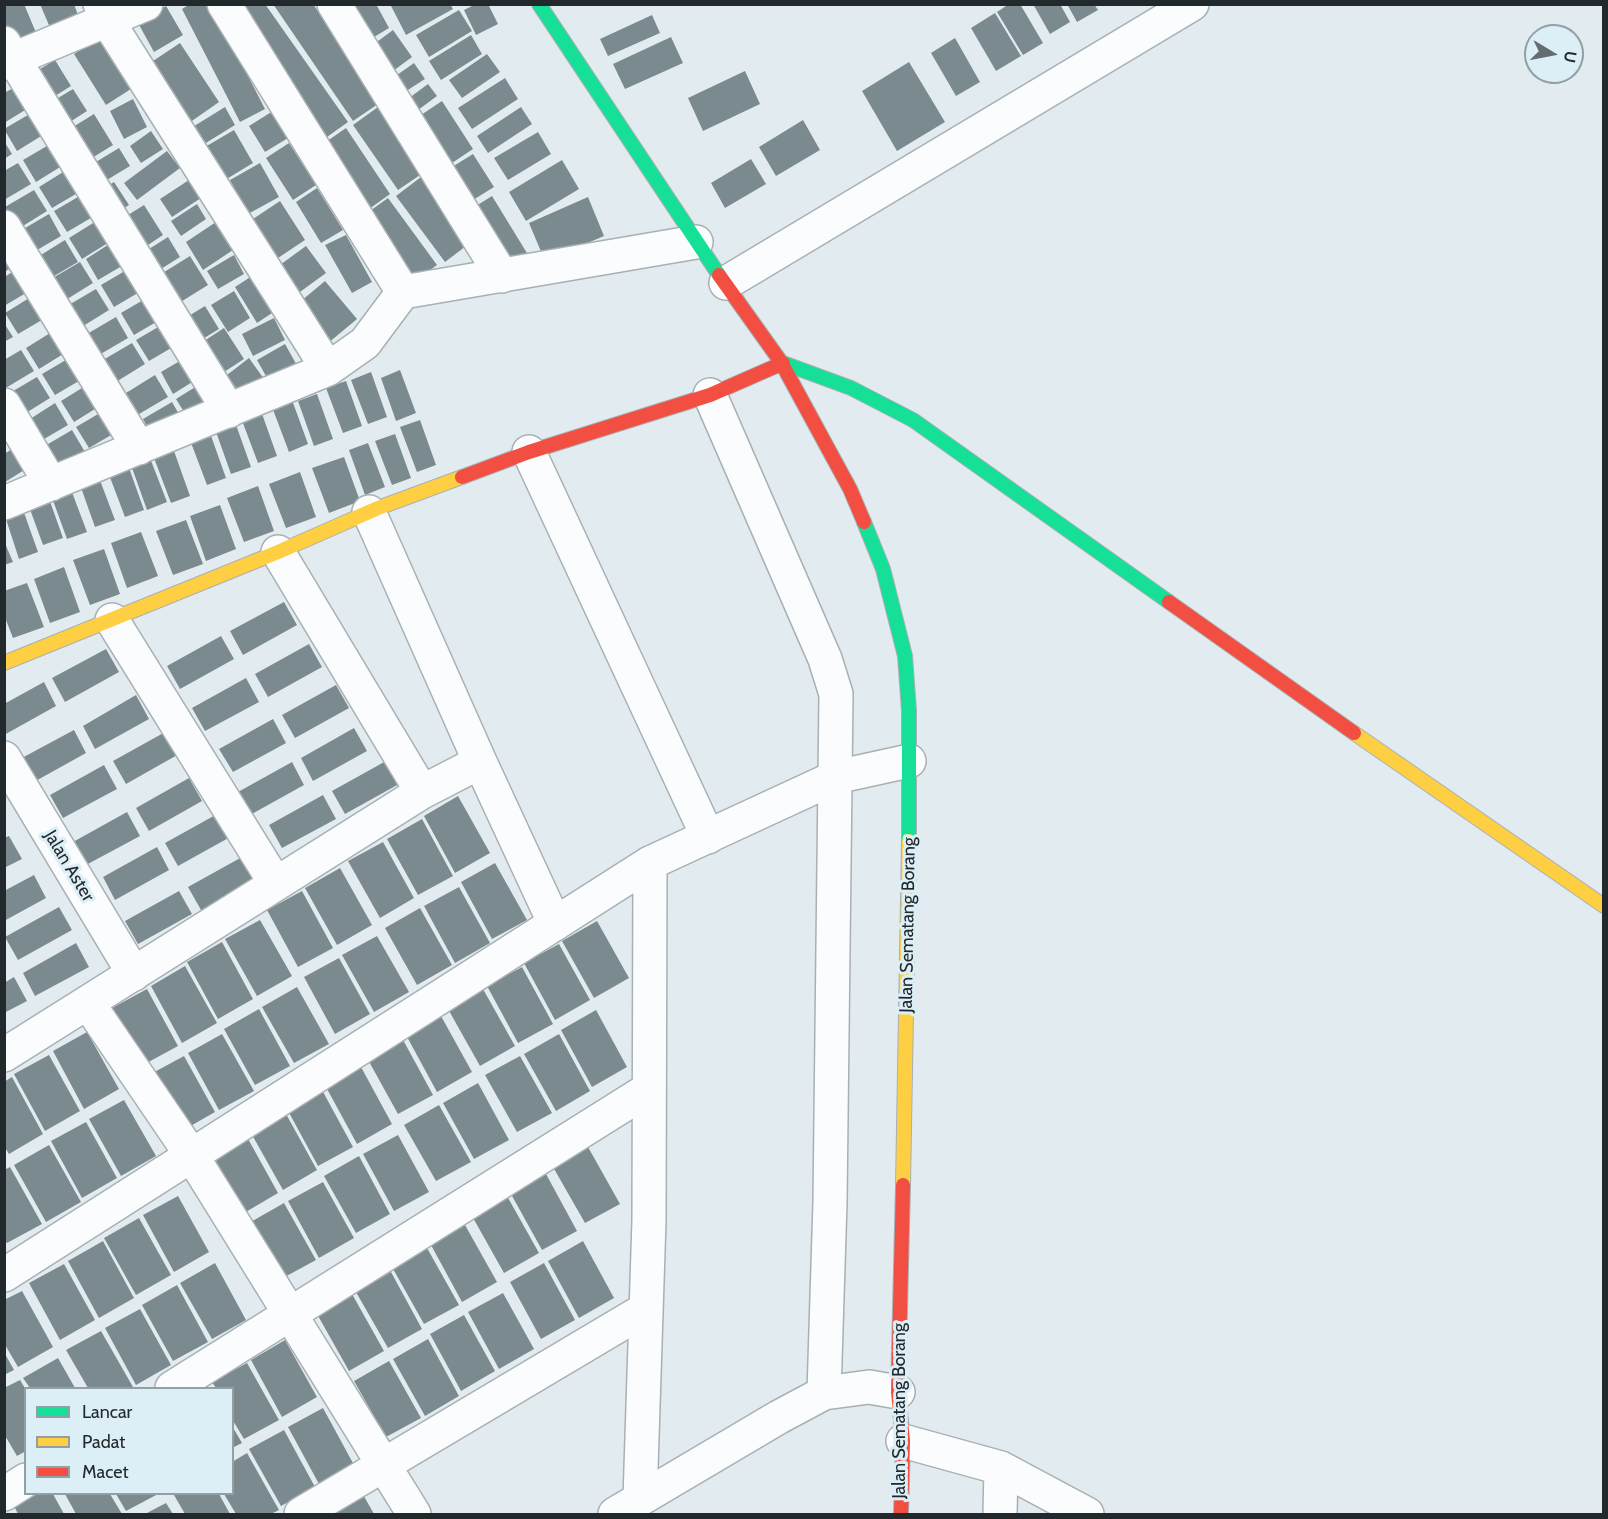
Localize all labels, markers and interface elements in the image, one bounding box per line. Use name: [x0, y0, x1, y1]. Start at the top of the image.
north arrow: [1524, 24, 1584, 84]
text: U: [1560, 50, 1581, 64]
street label: Jalan Aster: [39, 826, 99, 906]
street label: Jalan Sematang Borang: [896, 837, 920, 1013]
street label: Jalan Sematang Borang: [889, 1323, 911, 1499]
legend: [24, 1387, 234, 1495]
text: Lancar: [82, 1401, 132, 1423]
text: Padat: [82, 1431, 125, 1453]
text: Macet: [82, 1461, 128, 1483]

